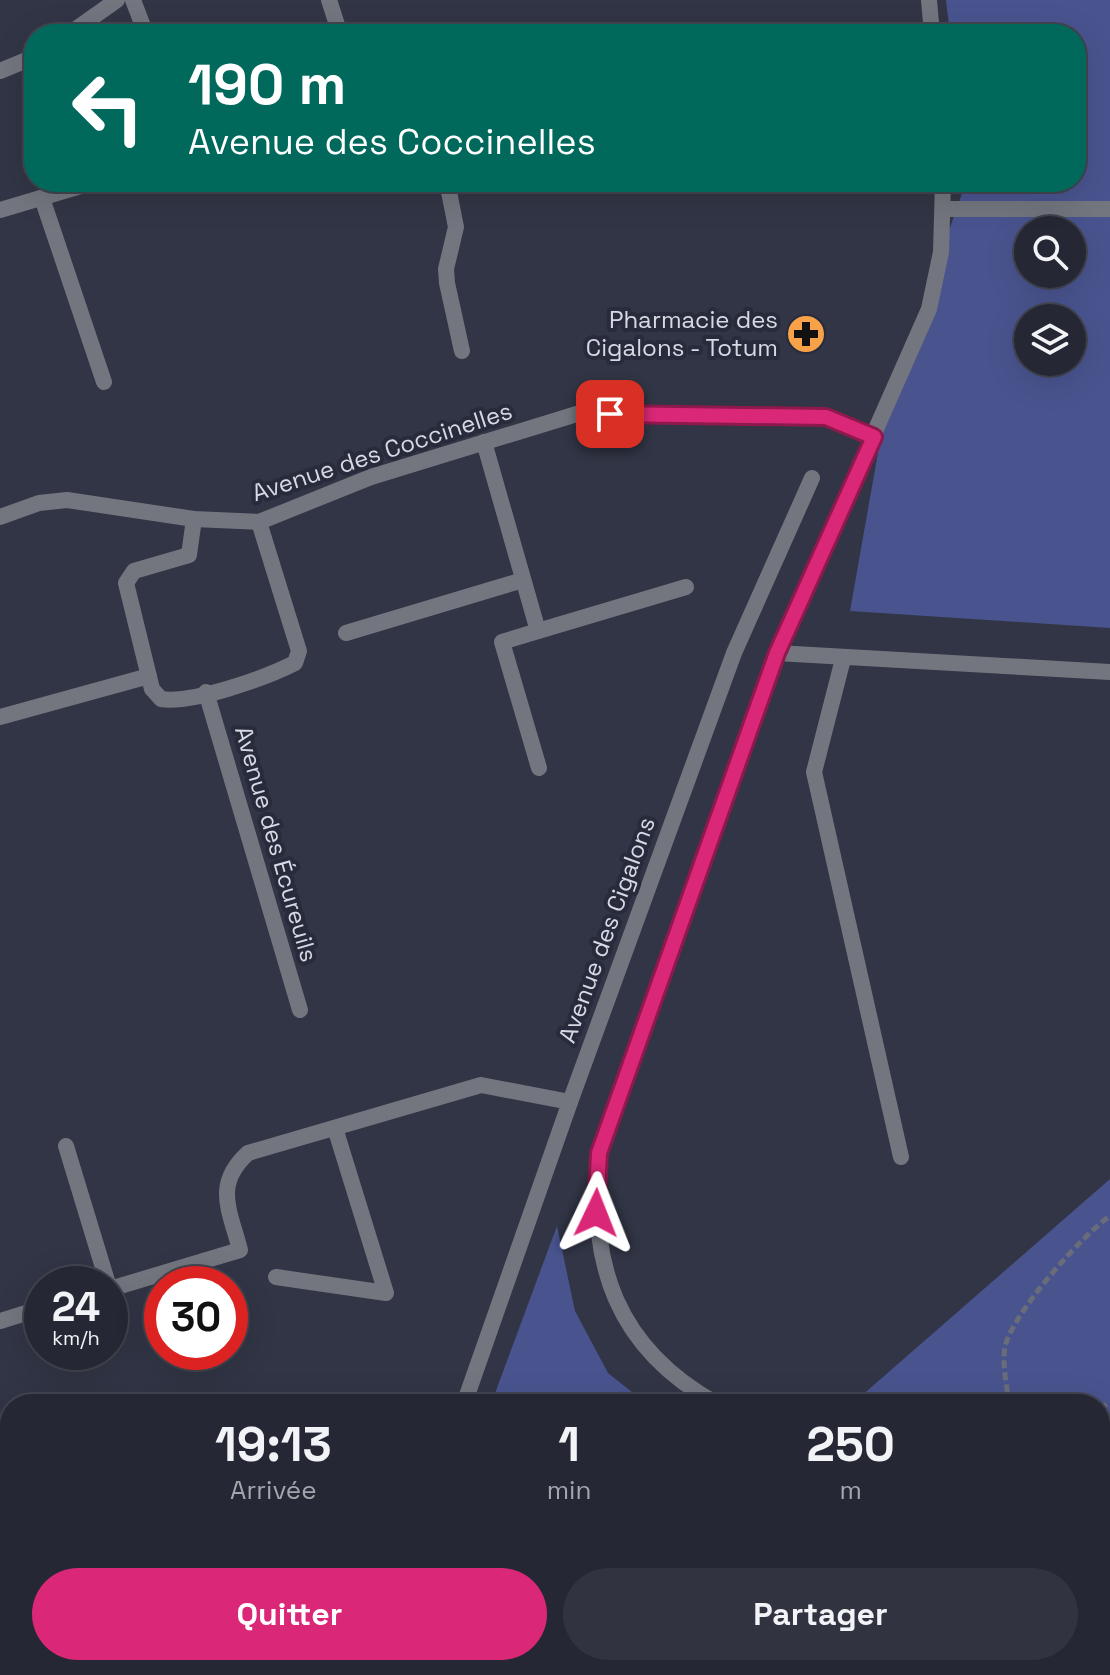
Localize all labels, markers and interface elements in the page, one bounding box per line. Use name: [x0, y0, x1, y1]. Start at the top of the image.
text: 190 m: [188, 49, 346, 120]
icon: left: [56, 56, 160, 160]
text: Avenue des Coccinelles: [188, 119, 596, 165]
map controls: [1014, 216, 1086, 376]
button: search: [1014, 216, 1086, 288]
place label: Pharmacie des Cigalons - Totum: [586, 304, 778, 363]
button: layers: [1014, 304, 1086, 376]
pharmacy icon: Pharmacie des Cigalons - Totum: [785, 313, 827, 355]
pin: [576, 380, 644, 448]
icon: arrive: [588, 392, 632, 436]
street label: Avenue des Coccinelles: [248, 395, 516, 508]
street label: Avenue des Écureuils: [228, 722, 325, 965]
street label: Avenue des Cigalons: [551, 813, 662, 1047]
position arrow: [554, 1171, 638, 1255]
speed limit sign: 30: [144, 1266, 248, 1370]
text: 24: [52, 1282, 100, 1333]
text: km/h: [52, 1325, 100, 1351]
text: 19:13: [215, 1414, 332, 1475]
text: 1: [558, 1414, 580, 1475]
text: 250: [806, 1414, 895, 1475]
text: Arrivée: [230, 1473, 317, 1507]
text: min: [547, 1473, 591, 1507]
text: m: [839, 1473, 862, 1507]
button: Quitter: [32, 1568, 547, 1660]
button: Partager: [563, 1568, 1078, 1660]

